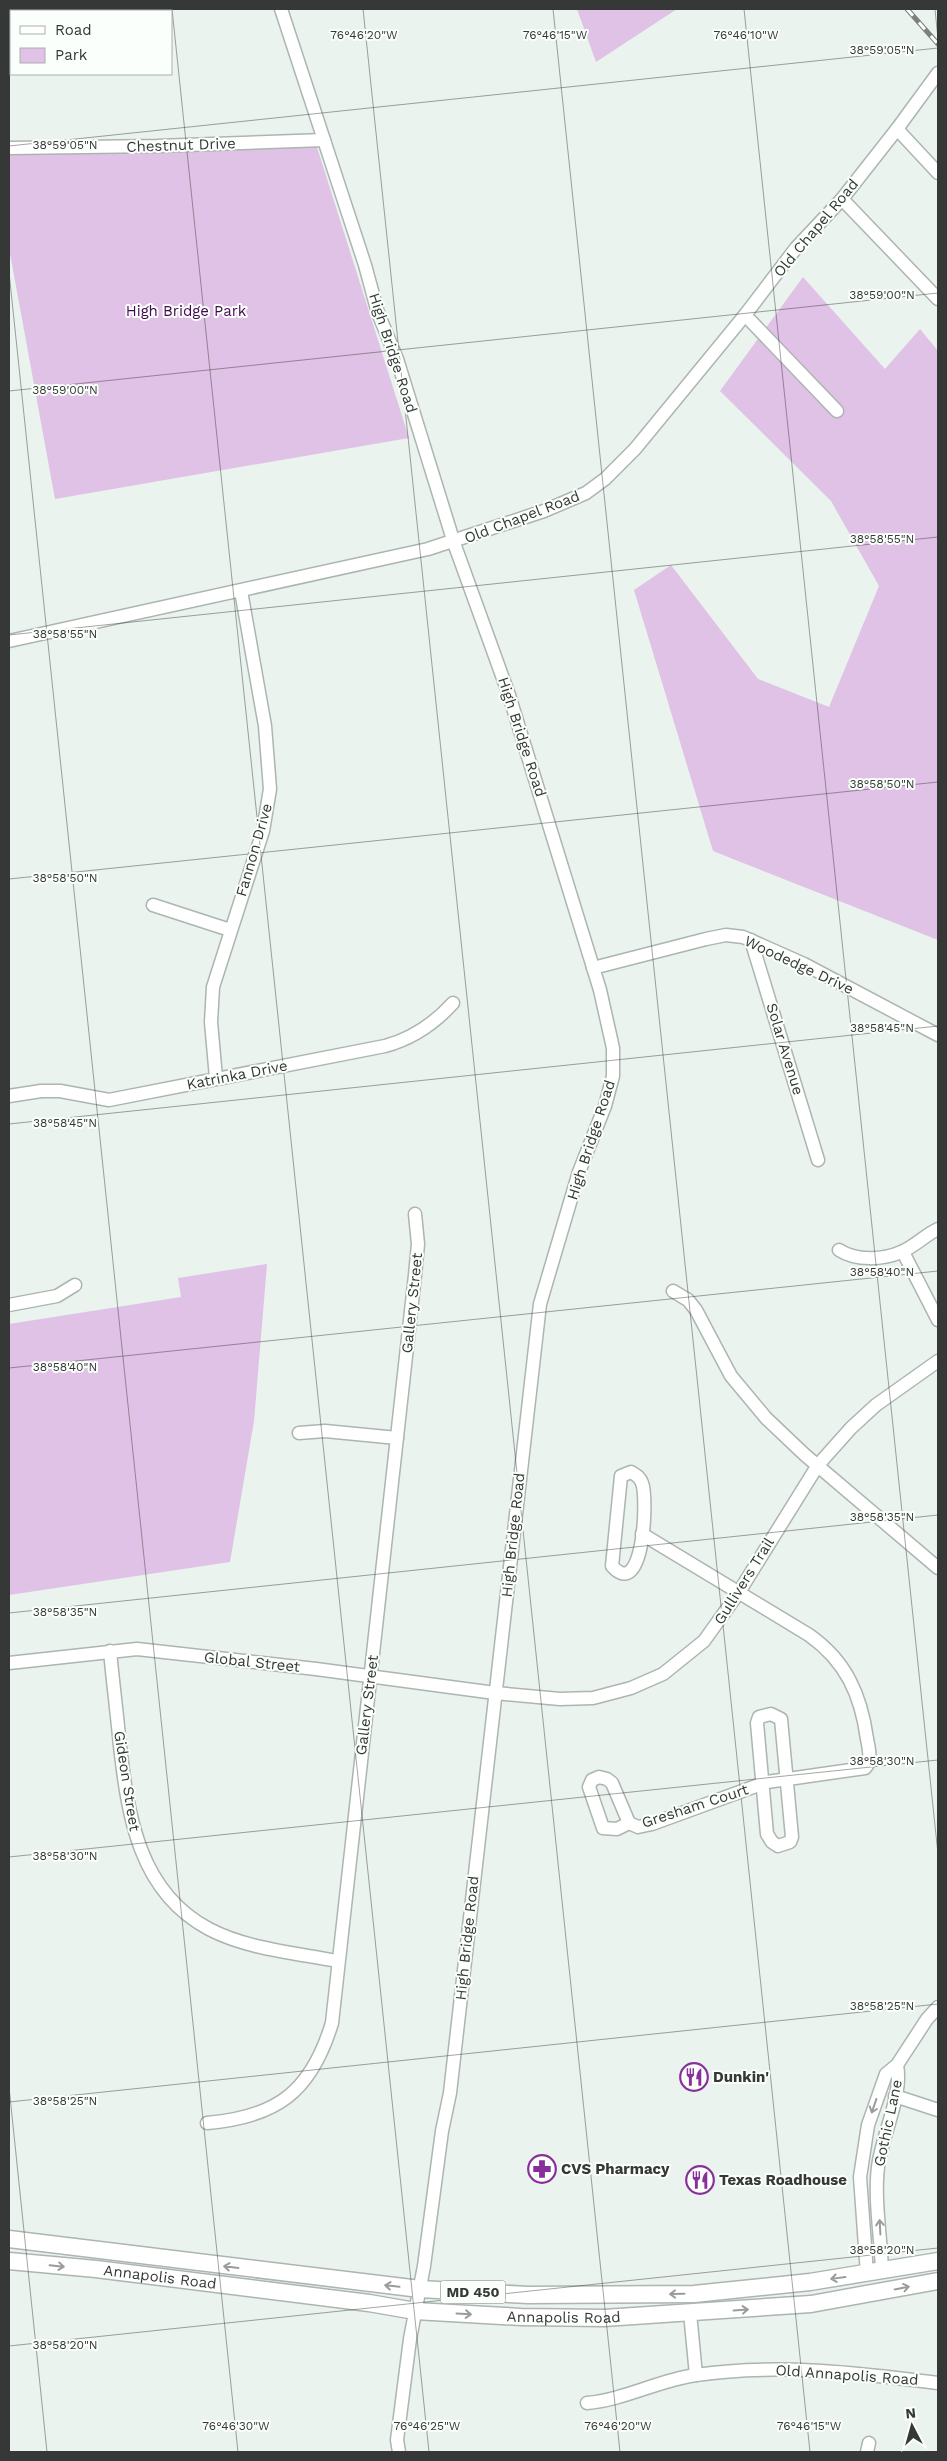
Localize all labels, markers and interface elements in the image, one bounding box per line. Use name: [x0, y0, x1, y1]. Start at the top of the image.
legend: [10, 10, 172, 75]
text: Road: [55, 21, 92, 39]
text: 76°46'20"W: [330, 28, 398, 42]
text: 76°46'15"W: [523, 28, 588, 42]
text: 76°46'10"W: [714, 28, 779, 42]
text: 38°59'05"N: [849, 43, 915, 57]
text: Park: [55, 46, 88, 64]
street label: Chestnut Drive: [126, 134, 236, 156]
text: 38°59'05"N: [32, 138, 98, 152]
street label: Old Chapel Road: [770, 175, 862, 281]
text: 38°59'00"N: [849, 288, 915, 302]
street label: High Bridge Road: [365, 291, 421, 415]
park label: High Bridge Park: [126, 302, 247, 320]
text: 38°59'00"N: [32, 383, 98, 397]
street label: Old Chapel Road: [462, 487, 582, 547]
text: 38°58'55"N: [850, 532, 914, 546]
text: 38°58'55"N: [33, 627, 97, 641]
street label: High Bridge Road: [494, 675, 550, 799]
text: 38°58'50"N: [849, 777, 915, 791]
street label: Fannon Drive: [232, 801, 276, 899]
text: 38°58'50"N: [32, 871, 98, 885]
street label: Woodedge Drive: [742, 932, 856, 998]
street label: Solar Avenue: [762, 1001, 808, 1097]
text: 38°58'45"N: [850, 1021, 914, 1035]
street label: Katrinka Drive: [185, 1056, 289, 1094]
street label: High Bridge Road: [563, 1078, 619, 1202]
text: 38°58'45"N: [33, 1116, 97, 1130]
street label: Gallery Street: [398, 1251, 426, 1354]
text: 38°58'40"N: [850, 1265, 914, 1279]
text: 38°58'40"N: [33, 1360, 97, 1374]
street label: High Bridge Road: [498, 1472, 528, 1598]
text: 38°58'35"N: [850, 1510, 914, 1524]
street label: Gullivers Trail: [710, 1534, 778, 1628]
text: 38°58'35"N: [33, 1605, 97, 1619]
street label: Global Street: [203, 1648, 302, 1676]
street label: Gallery Street: [352, 1653, 382, 1756]
street label: Gideon Street: [110, 1729, 144, 1833]
text: 38°58'30"N: [849, 1754, 915, 1768]
street label: Gresham Court: [639, 1780, 751, 1832]
text: 38°58'30"N: [32, 1849, 98, 1863]
street label: High Bridge Road: [452, 1875, 482, 2001]
text: 38°58'25"N: [850, 1999, 914, 2013]
restaurant icon: Dunkin': [679, 2062, 709, 2092]
place label: Dunkin': [713, 2068, 769, 2086]
street label: Gothic Lane: [870, 2078, 906, 2168]
text: 38°58'25"N: [33, 2094, 97, 2108]
one-way arrow: [869, 2098, 879, 2114]
pharmacy icon: CVS Pharmacy: [527, 2154, 557, 2184]
place label: CVS Pharmacy: [561, 2160, 670, 2178]
restaurant icon: Texas Roadhouse: [685, 2165, 715, 2195]
place label: Texas Roadhouse: [719, 2171, 847, 2189]
one-way arrow: [875, 2219, 884, 2235]
text: 38°58'20"N: [849, 2243, 915, 2257]
one-way arrow: [49, 2261, 65, 2270]
street label: Annapolis Road: [103, 2261, 218, 2293]
one-way arrow: [223, 2262, 239, 2272]
one-way arrow: [831, 2273, 847, 2283]
road number: MD 450: [440, 2280, 506, 2304]
one-way arrow: [385, 2281, 401, 2290]
one-way arrow: [893, 2283, 909, 2292]
one-way arrow: [669, 2289, 686, 2299]
one-way arrow: [732, 2305, 748, 2314]
street label: Annapolis Road: [506, 2307, 621, 2327]
one-way arrow: [455, 2310, 471, 2319]
text: 38°58'20"N: [32, 2338, 98, 2352]
street label: Old Annapolis Road: [775, 2361, 919, 2389]
north arrow: [887, 2401, 937, 2451]
text: N: [905, 2405, 917, 2422]
text: 76°46'30"W: [202, 2419, 270, 2433]
text: 76°46'25"W: [394, 2419, 461, 2433]
text: 76°46'20"W: [584, 2419, 652, 2433]
text: 76°46'15"W: [777, 2419, 842, 2433]

